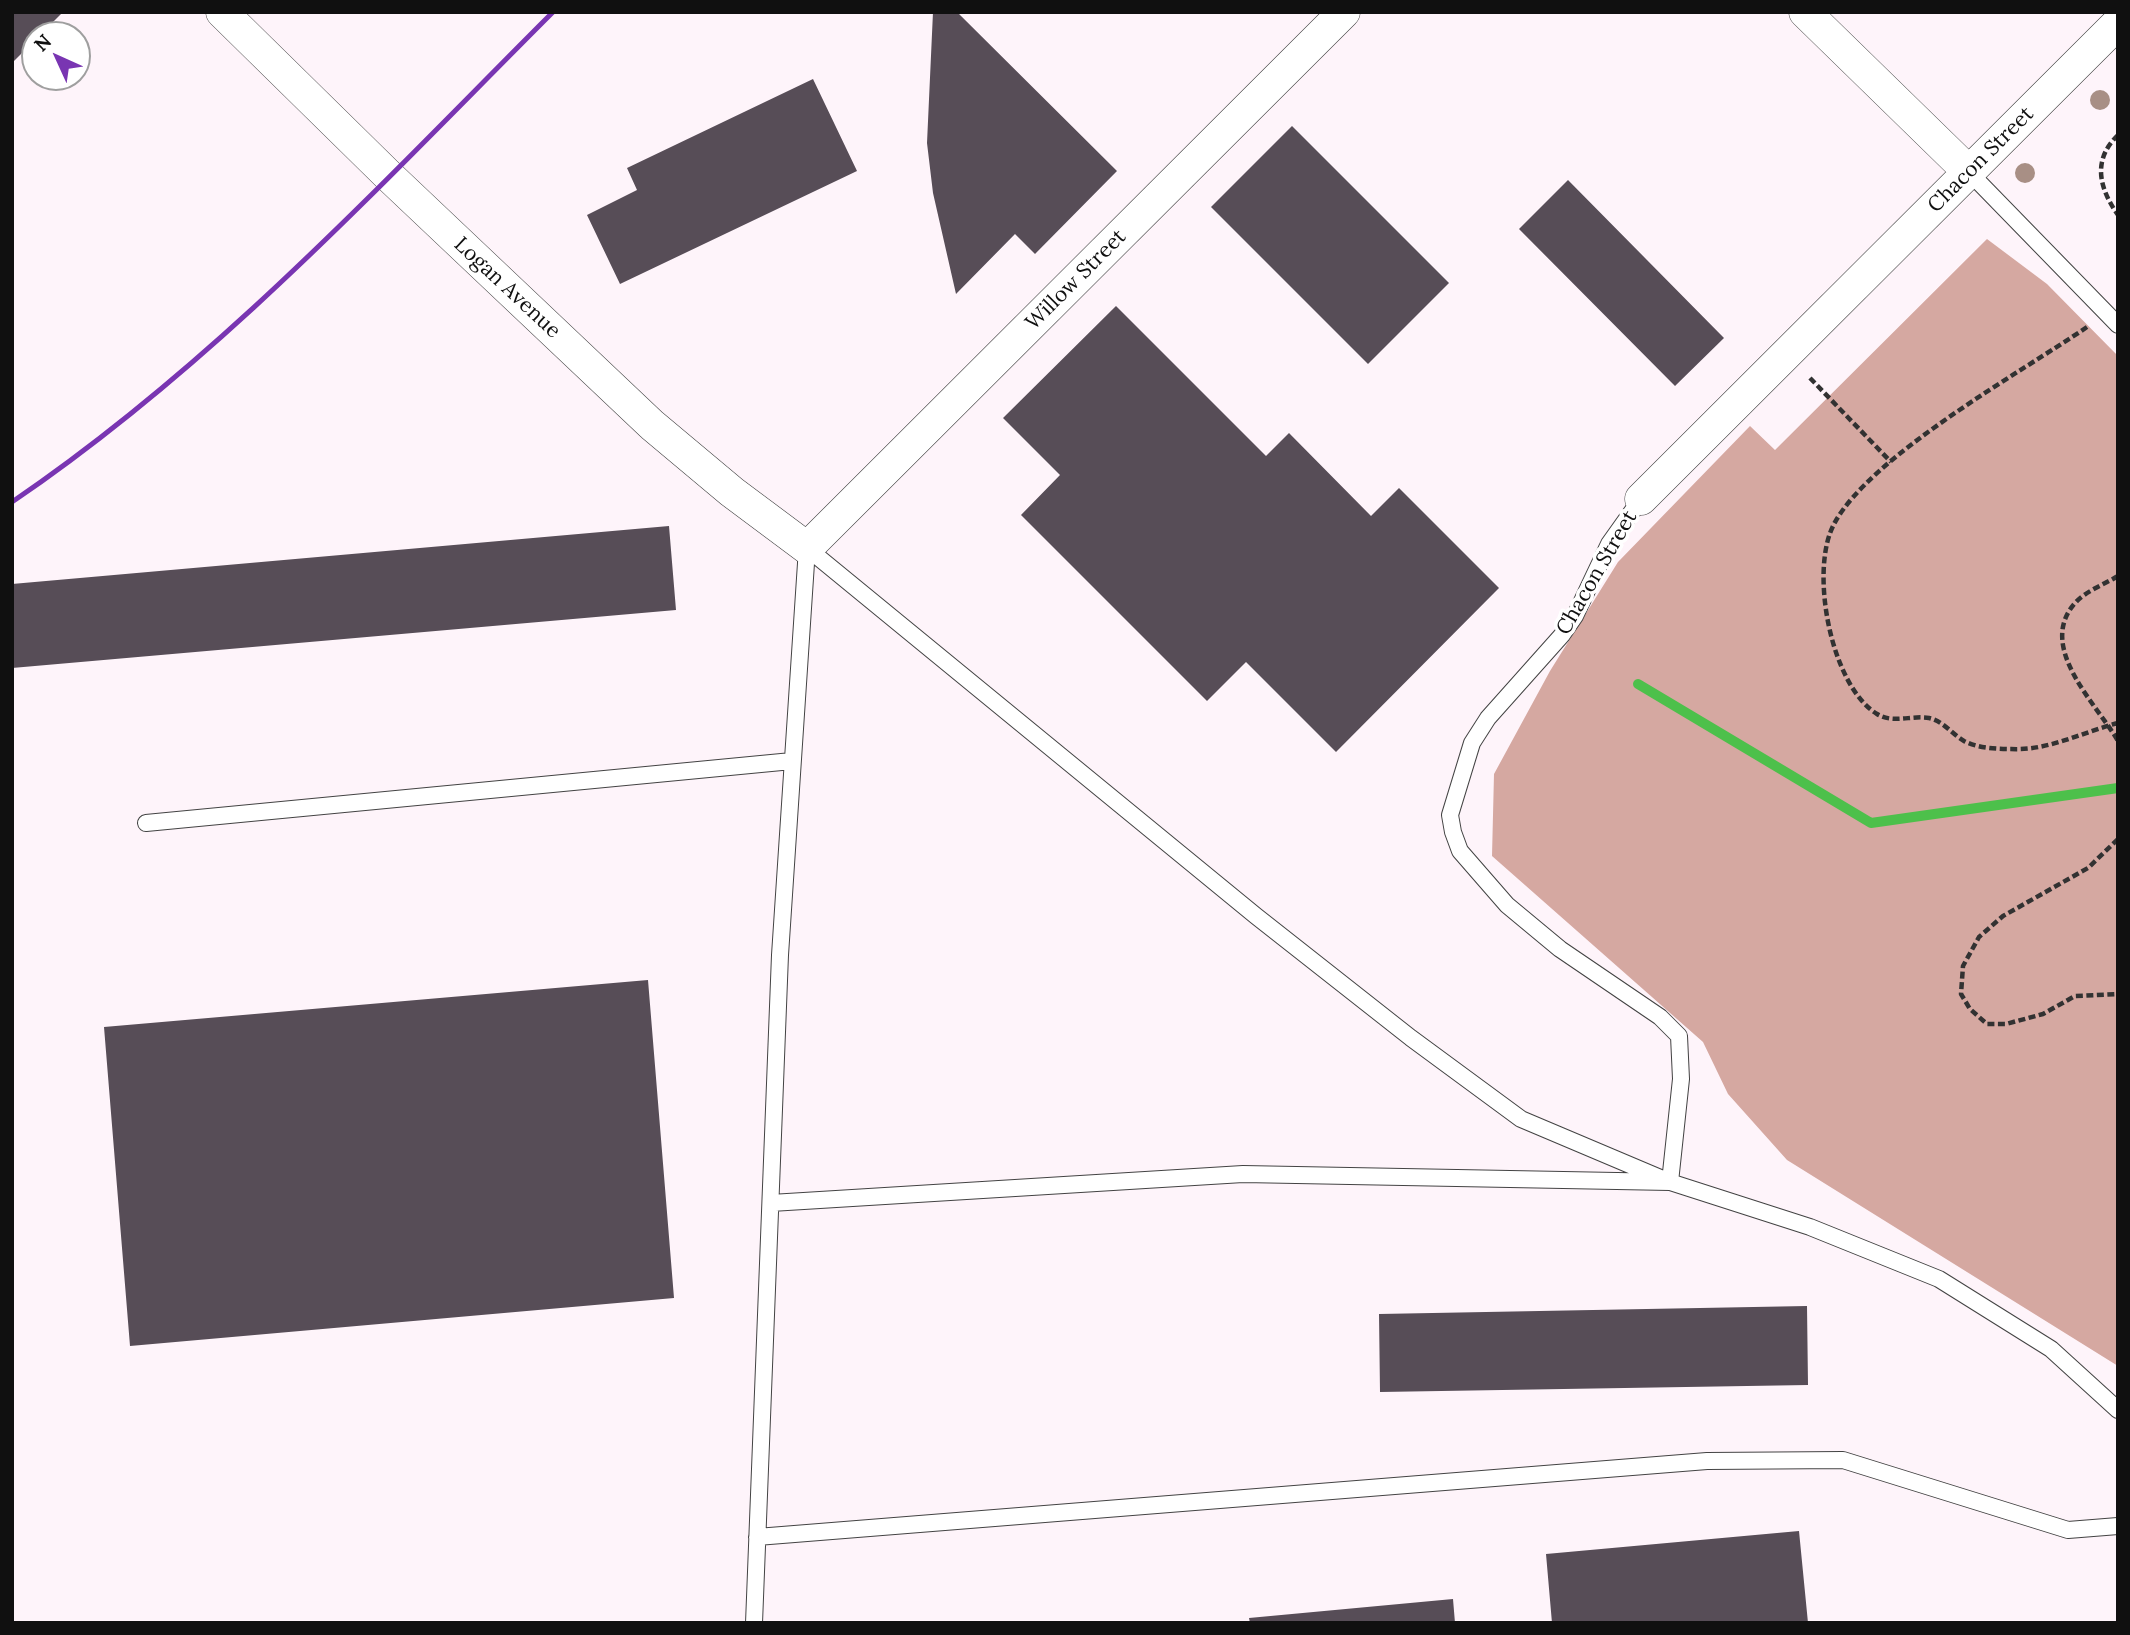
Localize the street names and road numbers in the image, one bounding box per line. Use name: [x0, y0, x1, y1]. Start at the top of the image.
street label: Chacon Street: [1923, 102, 2039, 218]
street label: Willow Street: [1020, 224, 1132, 336]
street label: Logan Avenue: [449, 232, 565, 344]
street label: Chacon Street: [1551, 506, 1643, 640]

